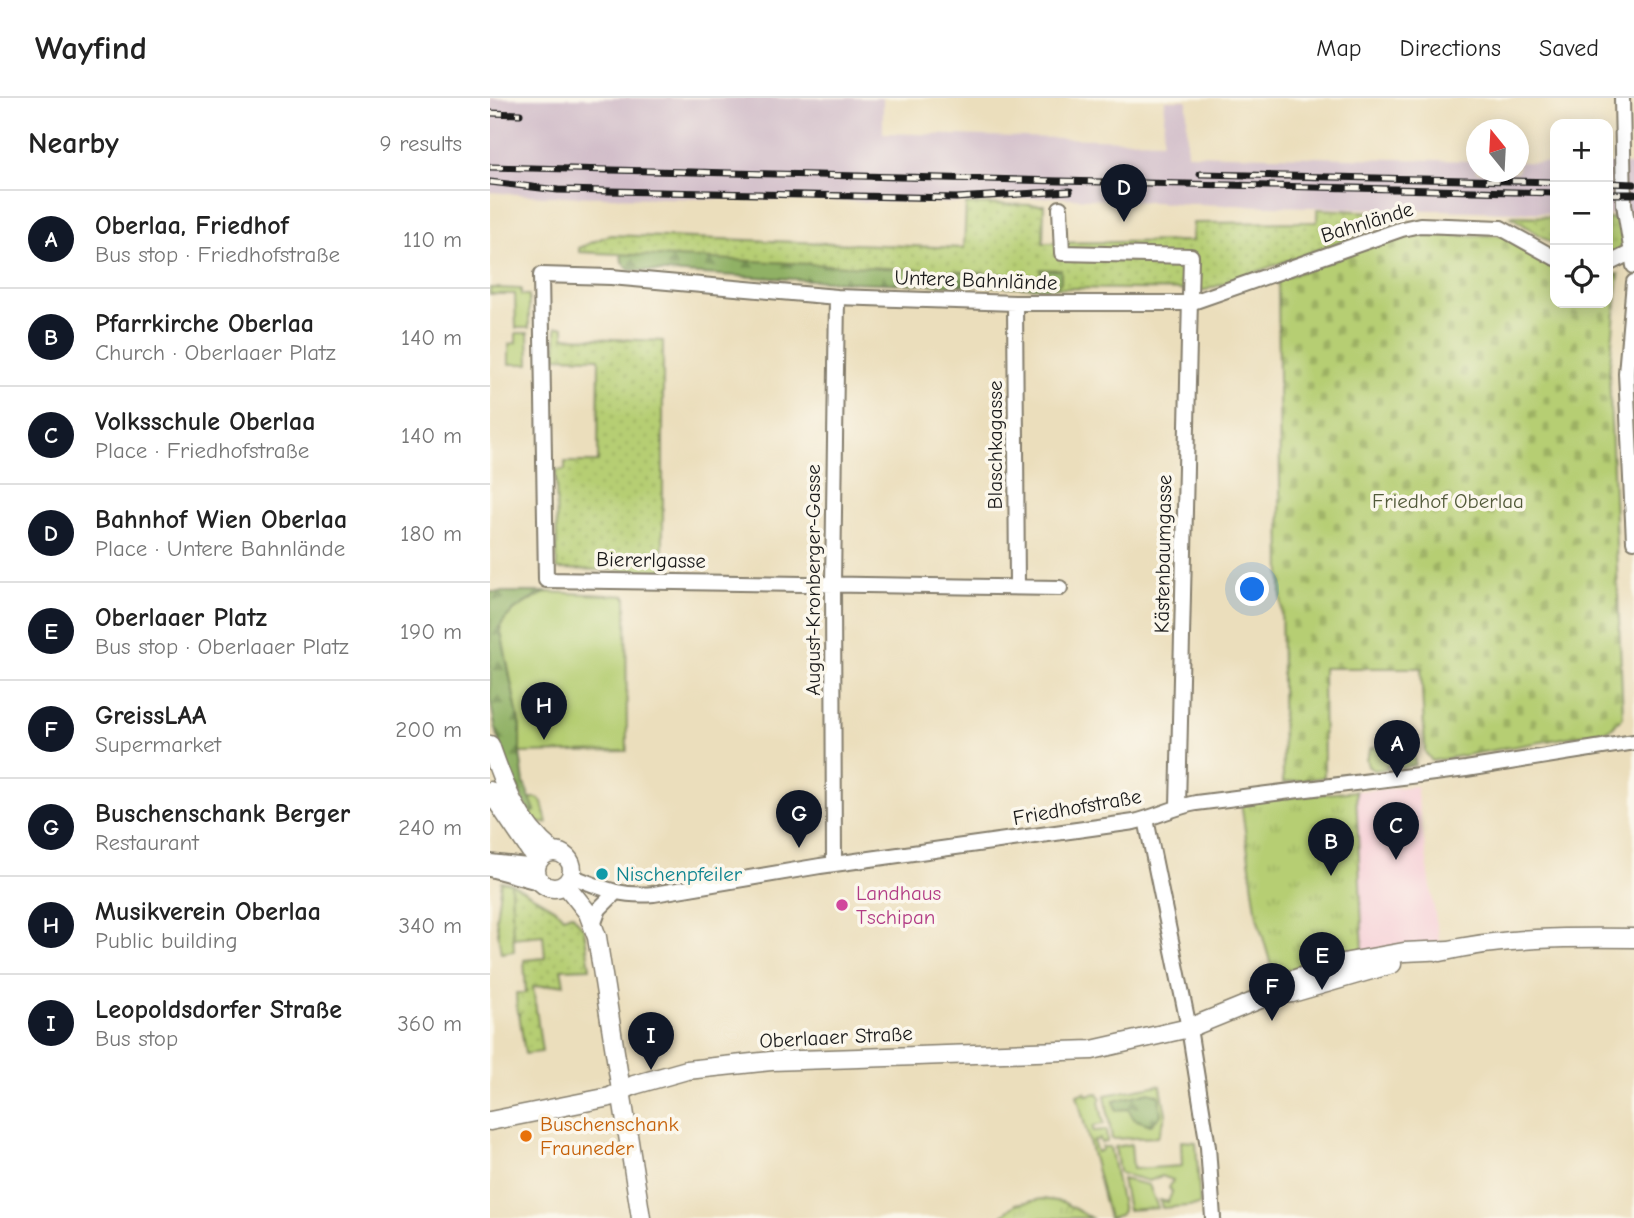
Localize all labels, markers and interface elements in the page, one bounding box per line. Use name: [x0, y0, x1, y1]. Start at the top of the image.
text: Wayfind: [35, 29, 147, 67]
text: Map: [1316, 34, 1362, 62]
text: Directions: [1400, 34, 1501, 62]
text: Saved: [1539, 34, 1599, 62]
north arrow: [1466, 119, 1529, 182]
map controls: [1550, 119, 1613, 308]
button: +: [1550, 119, 1613, 182]
text: Nearby: [28, 126, 119, 161]
text: 9 results: [379, 130, 462, 157]
pin: D: [1101, 164, 1147, 222]
button: −: [1550, 182, 1613, 245]
street label: Bahnlände: [1318, 197, 1416, 247]
text: Oberlaa, Friedhof: [95, 211, 289, 241]
text: A: [45, 226, 57, 253]
text: 110 m: [403, 226, 462, 253]
text: Bus stop · Friedhofstraße: [95, 241, 340, 268]
button: locate: [1550, 245, 1613, 308]
street label: Untere Bahnlände: [894, 265, 1058, 295]
text: Pfarrkirche Oberlaa: [95, 309, 314, 339]
text: B: [44, 324, 58, 351]
text: 140 m: [401, 324, 462, 351]
text: Church · Oberlaaer Platz: [95, 339, 336, 366]
street label: Blaschkagasse: [983, 381, 1007, 509]
text: Volksschule Oberlaa: [95, 407, 315, 437]
text: C: [44, 422, 58, 449]
text: 140 m: [401, 422, 462, 449]
text: Place · Friedhofstraße: [95, 437, 309, 464]
street label: August-Kronberger-Gasse: [801, 464, 825, 696]
street label: Kästenbaumgasse: [1150, 474, 1176, 634]
park label: Friedhof Oberlaa: [1372, 489, 1524, 513]
text: Bahnhof Wien Oberlaa: [95, 505, 347, 535]
text: D: [44, 520, 58, 547]
text: 180 m: [400, 520, 462, 547]
text: Place · Untere Bahnlände: [95, 535, 345, 562]
street label: Biererlgasse: [596, 547, 706, 573]
your location: [1235, 572, 1269, 606]
text: Oberlaaer Platz: [95, 603, 267, 633]
text: E: [44, 618, 58, 645]
text: 190 m: [400, 618, 462, 645]
text: Bus stop · Oberlaaer Platz: [95, 633, 349, 660]
pin: H: [521, 682, 567, 740]
text: GreissLAA: [95, 701, 206, 731]
text: F: [44, 716, 58, 743]
text: 200 m: [395, 716, 462, 743]
pin: A: [1374, 720, 1420, 778]
text: Supermarket: [95, 731, 221, 758]
street label: Friedhofstraße: [1011, 784, 1143, 830]
pin: G: [776, 790, 822, 848]
text: Buschenschank Berger: [95, 799, 350, 829]
pin: C: [1373, 802, 1419, 860]
text: G: [43, 814, 59, 841]
text: 240 m: [398, 814, 462, 841]
pin: B: [1308, 818, 1354, 876]
text: Restaurant: [95, 829, 199, 856]
place label: Nischenpfeiler: [616, 862, 743, 886]
marker: Nischenpfeiler: [594, 866, 610, 882]
place label: Landhaus Tschipan: [856, 881, 941, 929]
text: Musikverein Oberlaa: [95, 897, 321, 927]
marker: Landhaus Tschipan: [834, 897, 850, 913]
text: H: [43, 912, 59, 939]
text: 340 m: [399, 912, 462, 939]
text: Public building: [95, 927, 238, 954]
pin: E: [1299, 932, 1345, 990]
pin: F: [1249, 963, 1295, 1021]
text: Leopoldsdorfer Straße: [95, 995, 342, 1025]
text: I: [46, 1010, 56, 1037]
text: 360 m: [397, 1010, 462, 1037]
pin: I: [628, 1012, 674, 1070]
street label: Oberlaaer Straße: [759, 1021, 913, 1053]
text: Bus stop: [95, 1025, 178, 1052]
place label: Buschenschank Frauneder: [540, 1112, 679, 1160]
marker: Buschenschank Frauneder: [518, 1128, 534, 1144]

